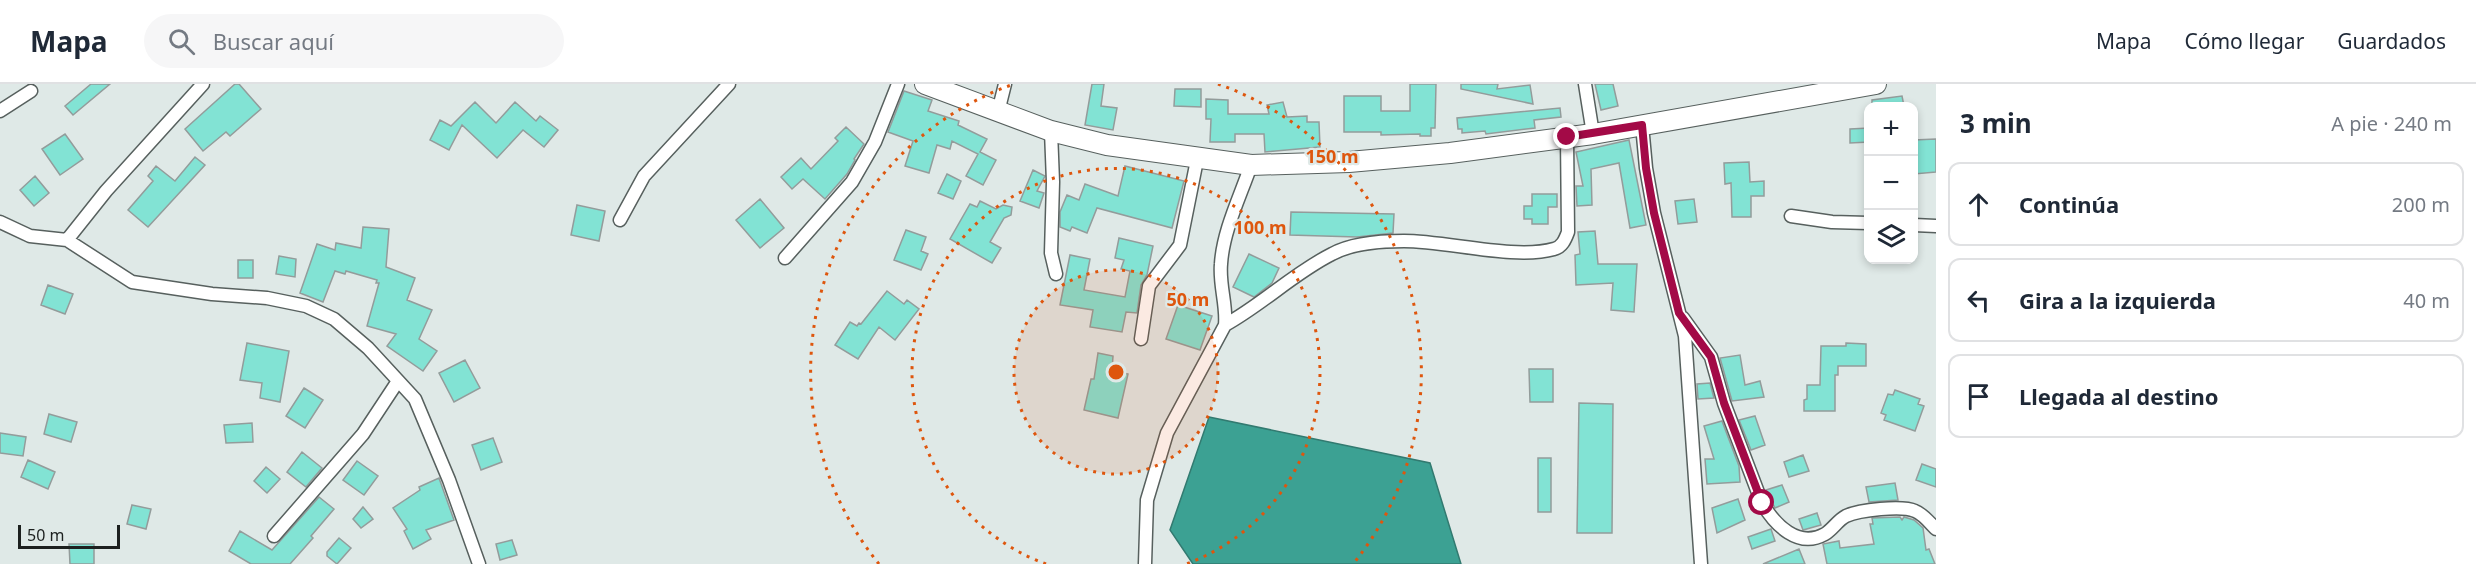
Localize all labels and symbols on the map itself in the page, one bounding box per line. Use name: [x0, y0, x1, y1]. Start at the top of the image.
route end: [1553, 123, 1579, 149]
text: 150 m: [1305, 144, 1359, 168]
text: 100 m: [1233, 215, 1287, 239]
text: 50 m: [1167, 287, 1209, 311]
centre of rings: [1106, 362, 1126, 382]
route start: [1748, 489, 1774, 515]
scale bar: [18, 522, 120, 550]

